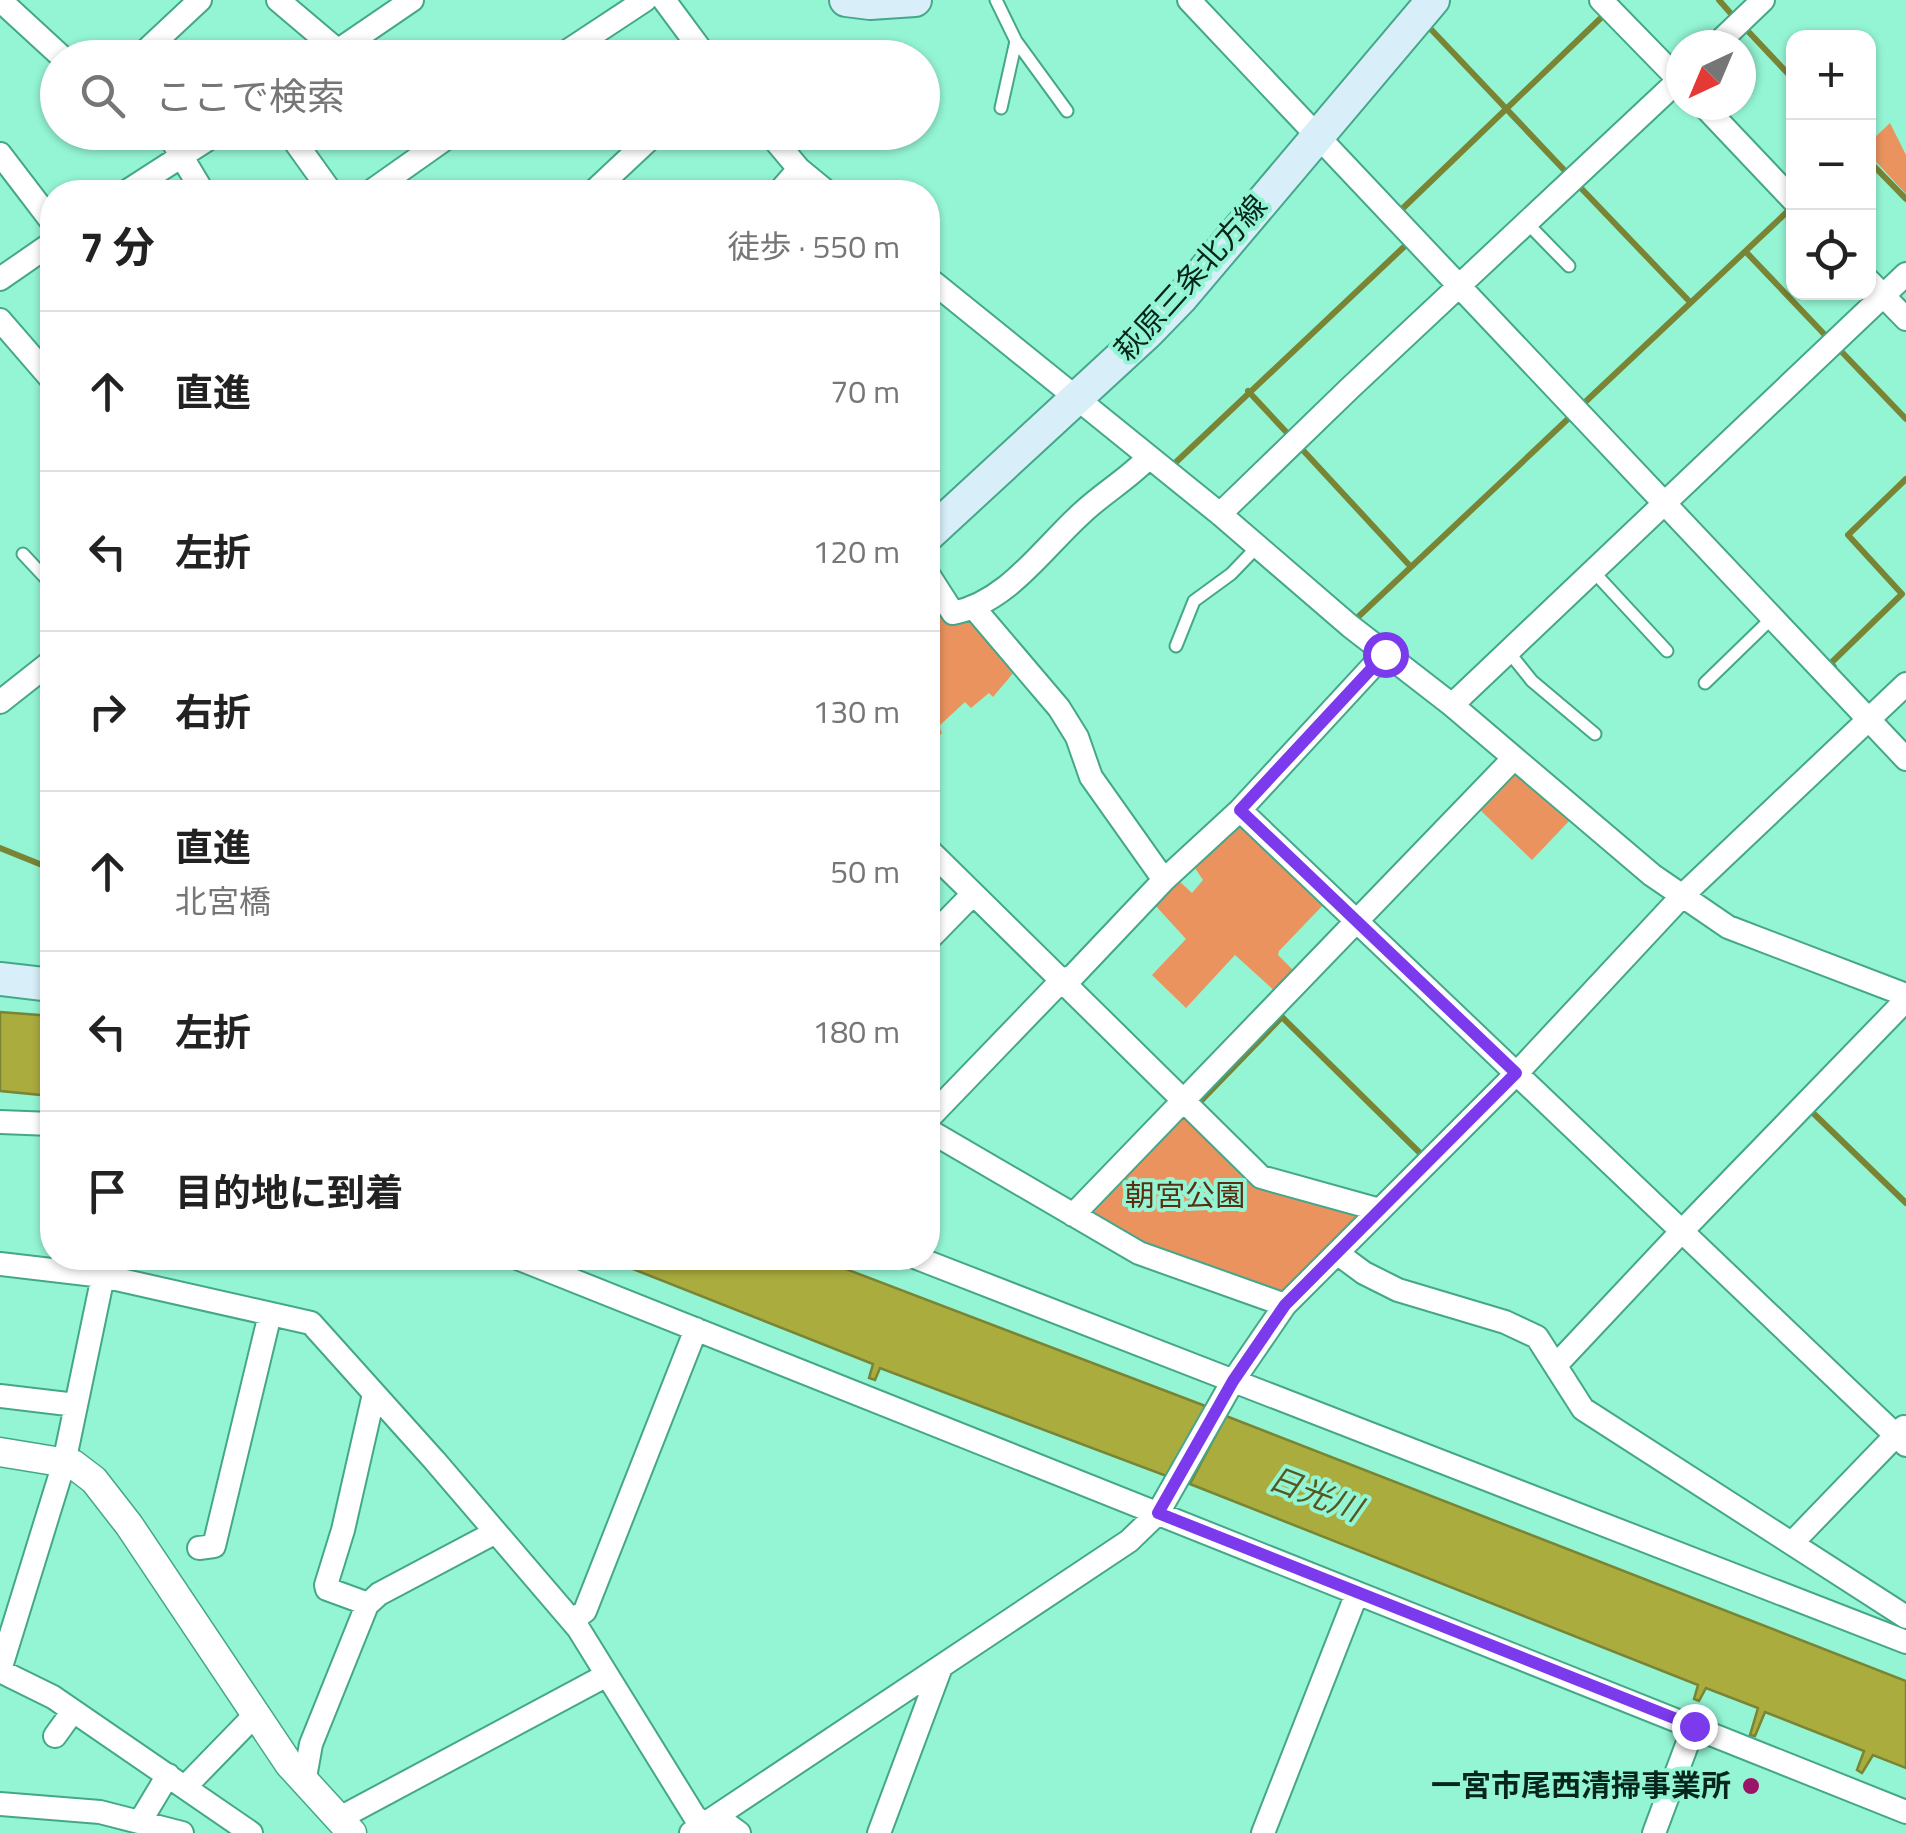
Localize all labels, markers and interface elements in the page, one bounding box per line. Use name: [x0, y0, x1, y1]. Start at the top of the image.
north arrow: [1666, 30, 1756, 120]
map controls: [1786, 30, 1876, 300]
button: +: [1786, 30, 1876, 120]
search box: [40, 40, 940, 150]
text: ここで検索: [155, 67, 345, 125]
icon: search: [75, 68, 130, 123]
button: −: [1786, 120, 1876, 210]
street label: 萩原三条北方線: [1103, 184, 1278, 371]
button: locate: [1786, 210, 1876, 300]
text: 7 分: [80, 214, 155, 278]
text: 徒歩 · 550 m: [727, 222, 900, 270]
text: 直進: [175, 363, 251, 421]
icon: ahead: [80, 364, 135, 419]
text: 70 m: [830, 367, 900, 415]
text: 左折: [175, 523, 251, 581]
icon: left: [80, 524, 135, 579]
text: 120 m: [812, 527, 900, 575]
route start: [1363, 632, 1409, 678]
text: 右折: [175, 683, 251, 741]
icon: right: [80, 684, 135, 739]
text: 130 m: [812, 687, 900, 735]
text: 直進: [175, 818, 251, 876]
icon: ahead: [80, 844, 135, 899]
text: 50 m: [830, 847, 900, 895]
text: 北宮橋: [175, 877, 271, 925]
text: 左折: [175, 1003, 251, 1061]
icon: left: [80, 1004, 135, 1059]
text: 180 m: [812, 1007, 900, 1055]
text: 目的地に到着: [175, 1163, 403, 1221]
icon: arrive: [80, 1164, 135, 1219]
park label: 朝宮公園: [1125, 1172, 1245, 1218]
water label: 日光川: [1262, 1453, 1372, 1534]
route end: [1672, 1704, 1718, 1750]
place label: 一宮市尾西清掃事業所: [1431, 1762, 1731, 1808]
marker: 一宮市尾西清掃事業所: [1740, 1775, 1762, 1797]

